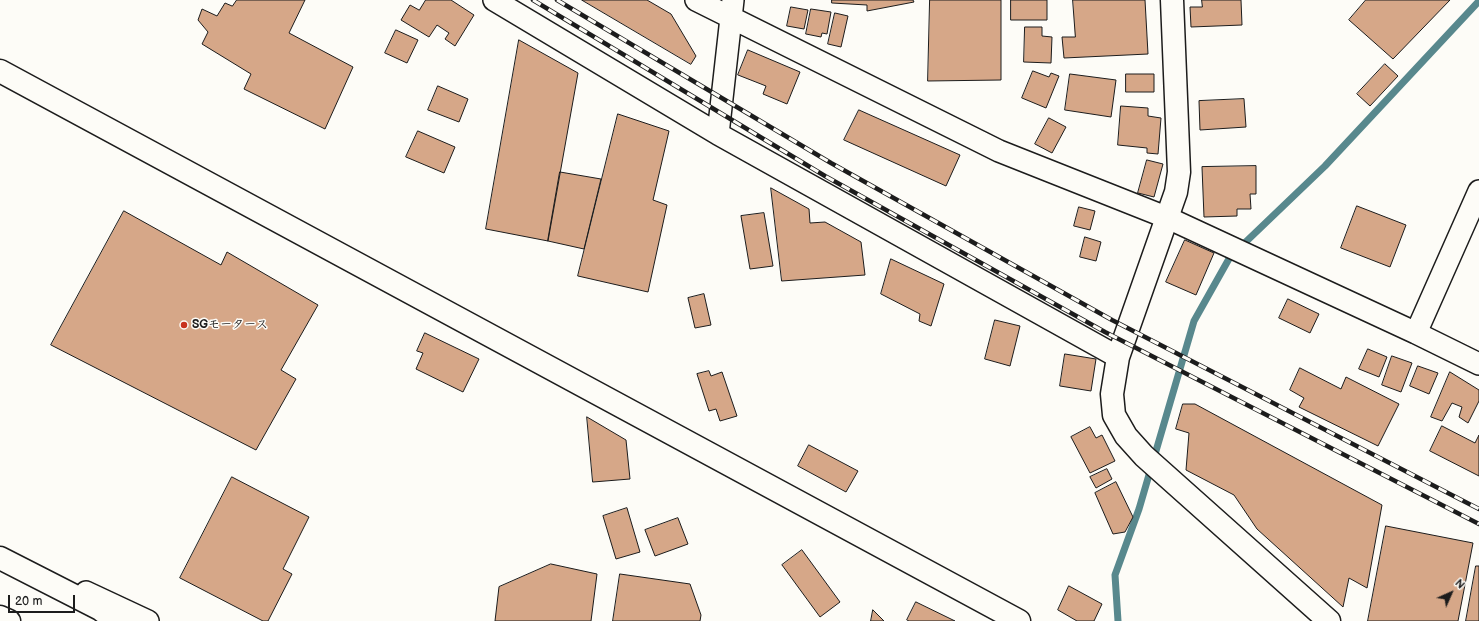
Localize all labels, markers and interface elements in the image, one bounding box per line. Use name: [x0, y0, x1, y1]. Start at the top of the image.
place label: SGモータース: [192, 318, 268, 332]
marker: SGモータース: [179, 320, 189, 330]
north arrow: [1431, 573, 1471, 613]
text: N: [1452, 577, 1467, 592]
scale bar: [10, 587, 77, 613]
text: 20 m: [15, 594, 42, 609]

